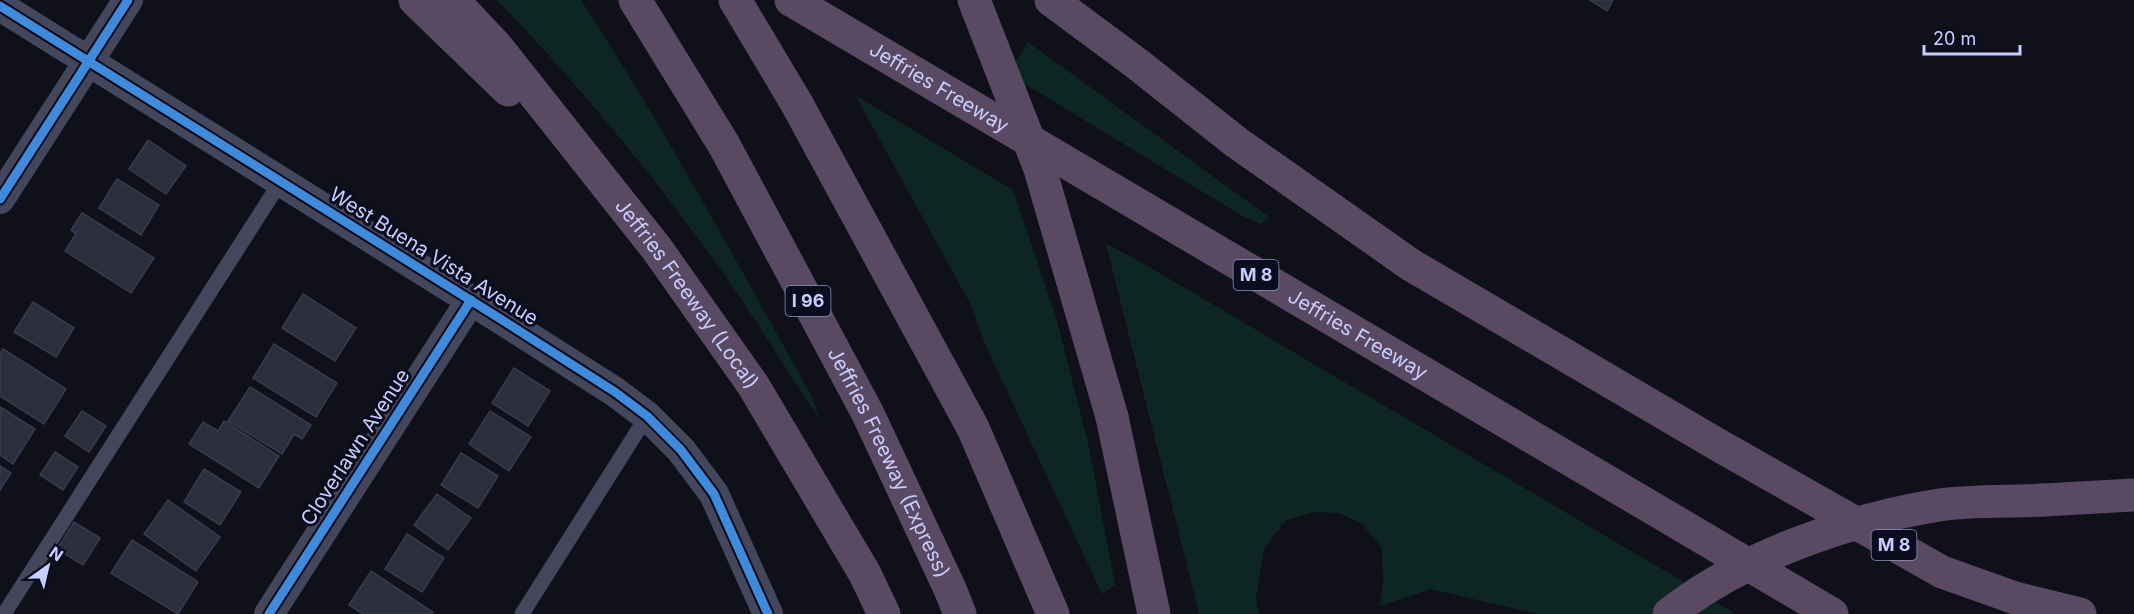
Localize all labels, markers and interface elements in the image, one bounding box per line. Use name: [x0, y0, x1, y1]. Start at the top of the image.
scale bar: [1924, 18, 2020, 56]
text: 20 m: [1933, 28, 1976, 49]
street label: Jeffries Freeway: [865, 37, 1013, 138]
street label: West Buena Vista Avenue: [325, 182, 543, 330]
street label: Jeffries Freeway (Local): [610, 194, 764, 393]
road number: M 8: [1234, 260, 1278, 290]
street label: Jeffries Freeway: [1284, 284, 1432, 385]
road number: I 96: [786, 286, 830, 316]
street label: Jeffries Freeway (Express): [823, 343, 955, 581]
street label: Cloverlawn Avenue: [295, 364, 415, 530]
road number: M 8: [1872, 530, 1916, 560]
north arrow: [18, 536, 78, 596]
text: N: [46, 542, 67, 565]

